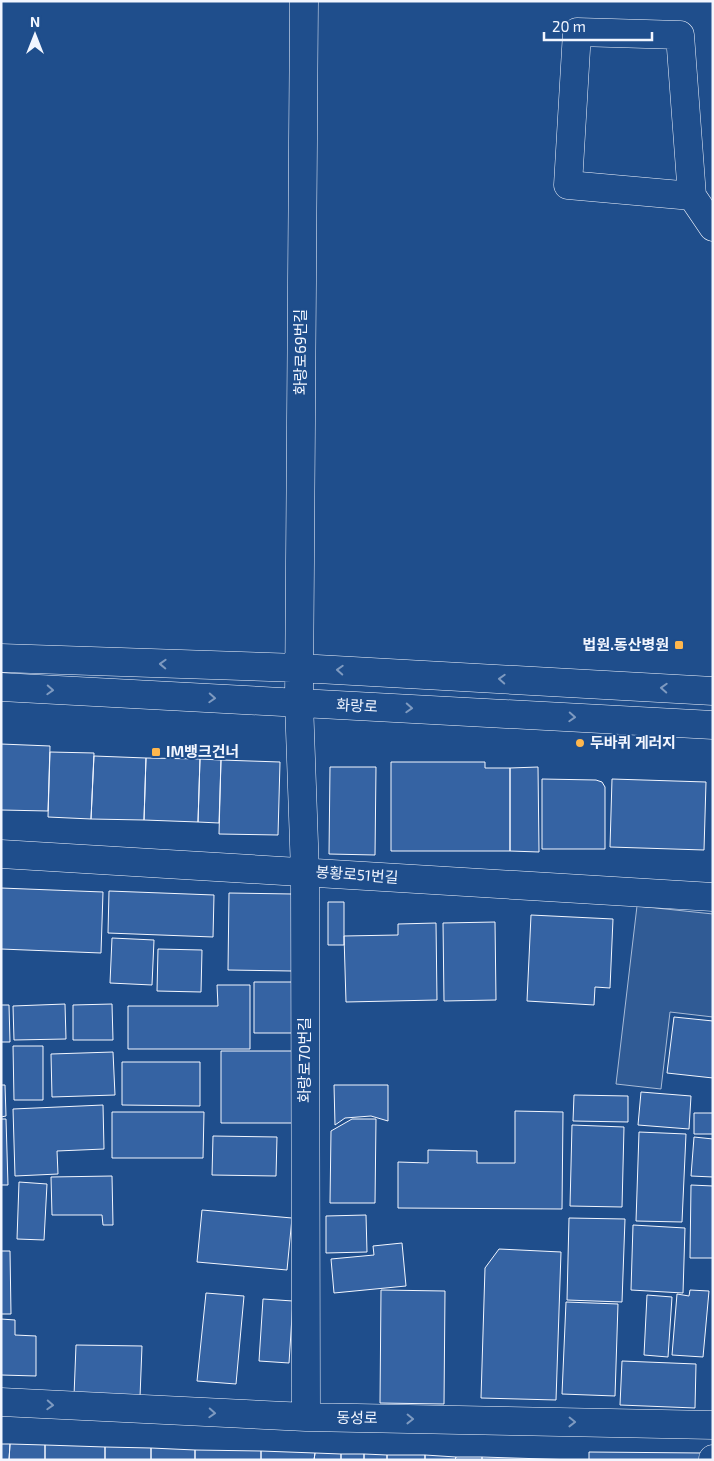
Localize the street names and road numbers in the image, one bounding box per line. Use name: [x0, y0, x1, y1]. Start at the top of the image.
street label: 화랑로69번길: [291, 309, 309, 395]
street label: 화랑로: [336, 695, 378, 715]
street label: 봉황로51번길: [315, 862, 399, 886]
street label: 화랑로70번길: [295, 1017, 313, 1103]
street label: 동성로: [336, 1408, 378, 1426]

